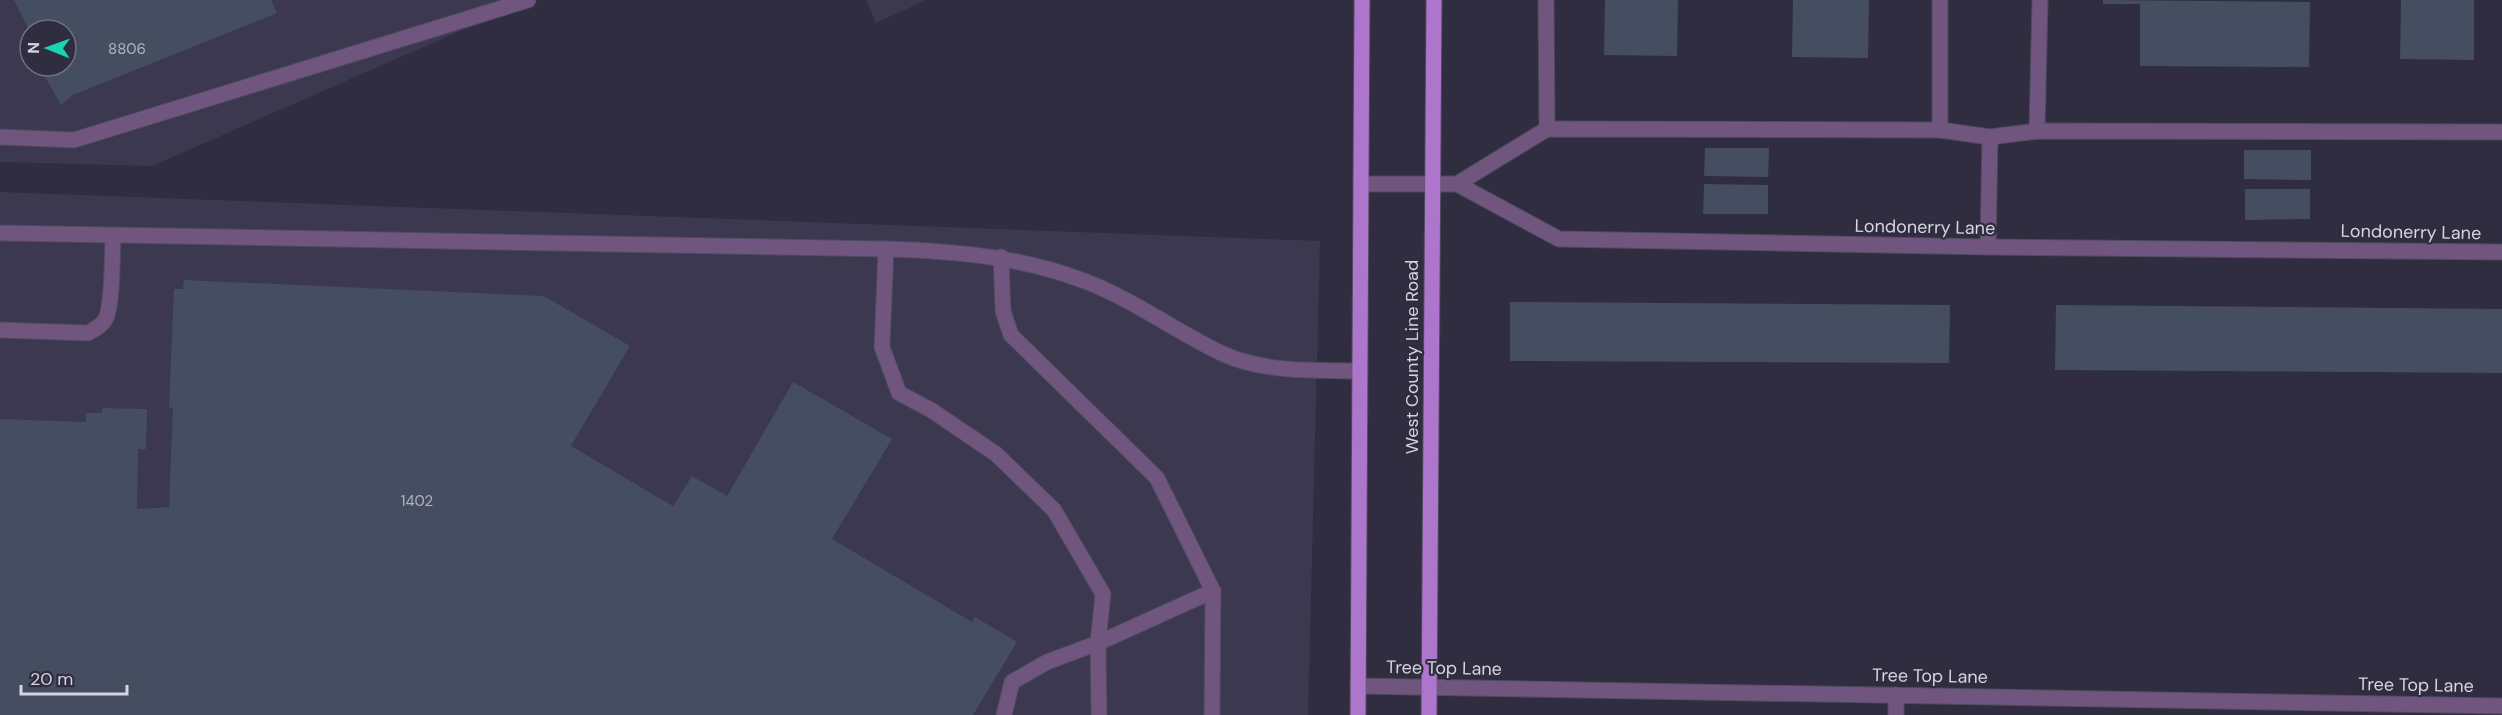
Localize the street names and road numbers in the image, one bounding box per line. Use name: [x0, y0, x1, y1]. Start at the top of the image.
street label: Londonerry Lane: [1855, 214, 1995, 240]
street label: Londonerry Lane: [2341, 219, 2481, 245]
street label: West County Line Road: [1400, 260, 1424, 454]
street label: Tree Top Lane: [1386, 655, 1502, 681]
street label: Tree Top Lane: [1872, 663, 1988, 689]
street label: Tree Top Lane: [2358, 672, 2474, 698]

